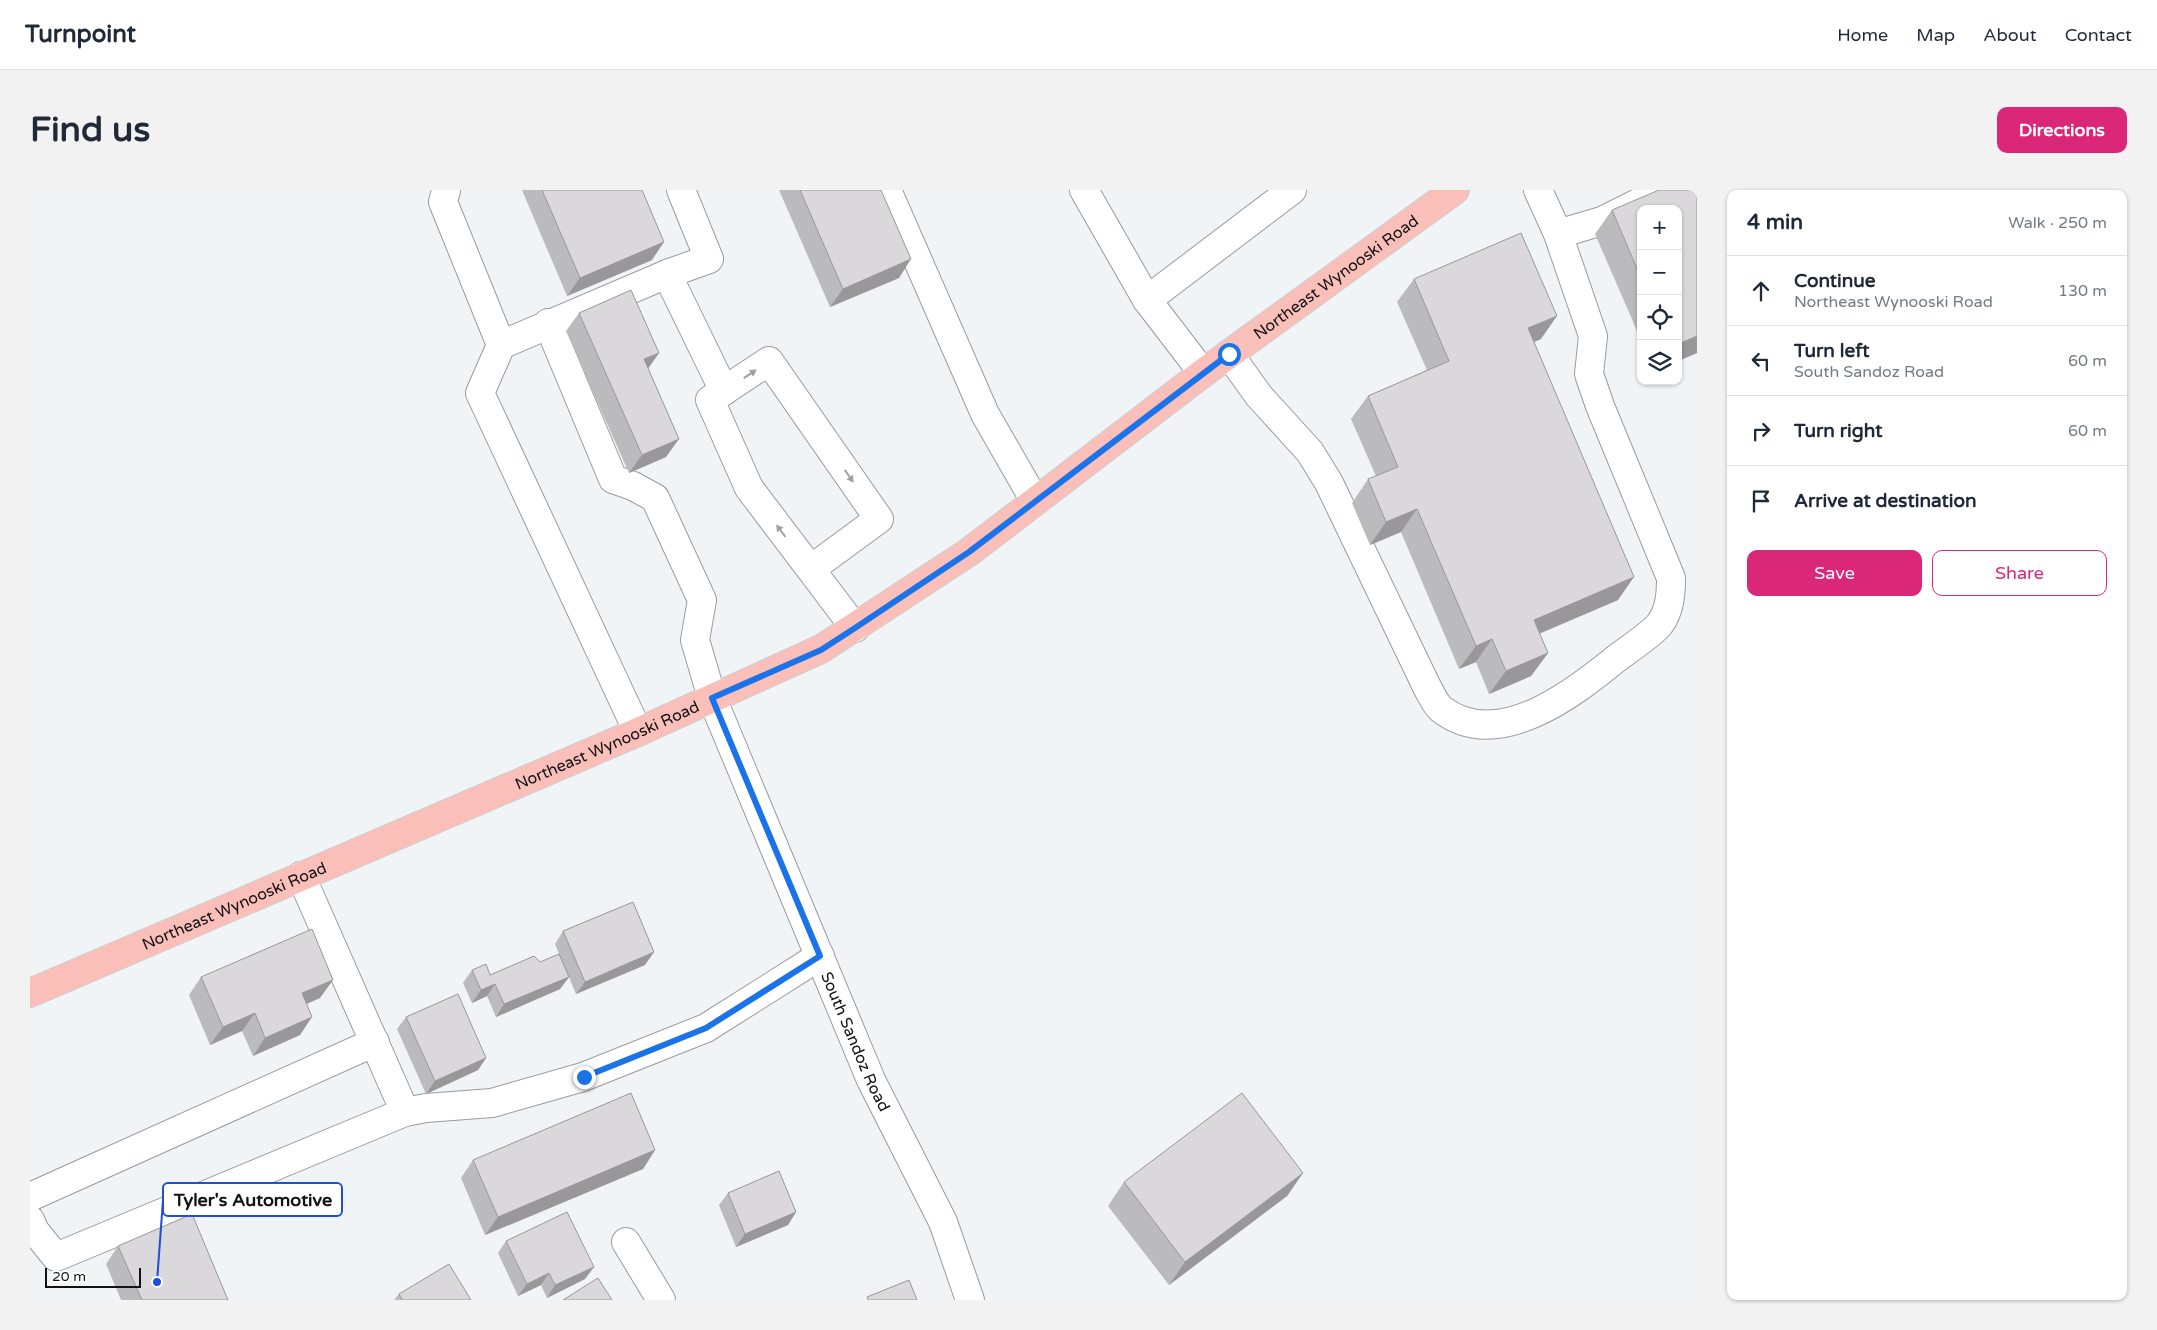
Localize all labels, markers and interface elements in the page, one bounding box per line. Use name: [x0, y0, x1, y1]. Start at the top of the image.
text: Turnpoint: [25, 20, 136, 49]
text: Home: [1837, 24, 1888, 46]
text: Map: [1916, 24, 1955, 46]
text: About: [1983, 24, 2037, 46]
text: Contact: [2065, 24, 2132, 46]
button: Directions: [1997, 107, 2127, 153]
text: Find us: [30, 109, 150, 151]
map controls: [1637, 205, 1682, 385]
button: +: [1637, 205, 1682, 250]
text: 4 min: [1747, 210, 1803, 235]
street label: Northeast Wynooski Road: [1250, 211, 1423, 344]
text: Walk · 250 m: [2008, 213, 2107, 233]
button: −: [1637, 250, 1682, 295]
text: Continue: [1794, 270, 1876, 292]
icon: ahead: [1747, 277, 1775, 305]
text: 130 m: [2058, 281, 2107, 301]
text: Northeast Wynooski Road: [1794, 292, 1993, 312]
button: locate: [1637, 295, 1682, 340]
button: layers: [1637, 340, 1682, 385]
text: Turn left: [1794, 340, 1870, 362]
route start: [1218, 343, 1241, 366]
icon: left: [1747, 347, 1775, 375]
text: 60 m: [2068, 351, 2107, 371]
text: South Sandoz Road: [1794, 362, 1944, 382]
one-way arrow: [743, 369, 757, 379]
icon: right: [1747, 417, 1775, 445]
text: Turn right: [1794, 420, 1882, 442]
text: 60 m: [2068, 421, 2107, 441]
one-way arrow: [844, 469, 854, 483]
icon: arrive: [1747, 487, 1775, 515]
text: Arrive at destination: [1794, 490, 1977, 512]
one-way arrow: [776, 525, 787, 538]
button: Save: [1747, 550, 1922, 596]
button: Share: [1932, 550, 2107, 596]
street label: Northeast Wynooski Road: [512, 697, 703, 795]
street label: Northeast Wynooski Road: [139, 858, 330, 955]
street label: South Sandoz Road: [816, 969, 894, 1115]
route end: [573, 1066, 596, 1089]
callout: Tyler's Automotive: [163, 1183, 342, 1216]
text: Tyler's Automotive: [173, 1189, 332, 1211]
scale bar: [45, 1265, 141, 1288]
text: 20 m: [52, 1268, 86, 1285]

